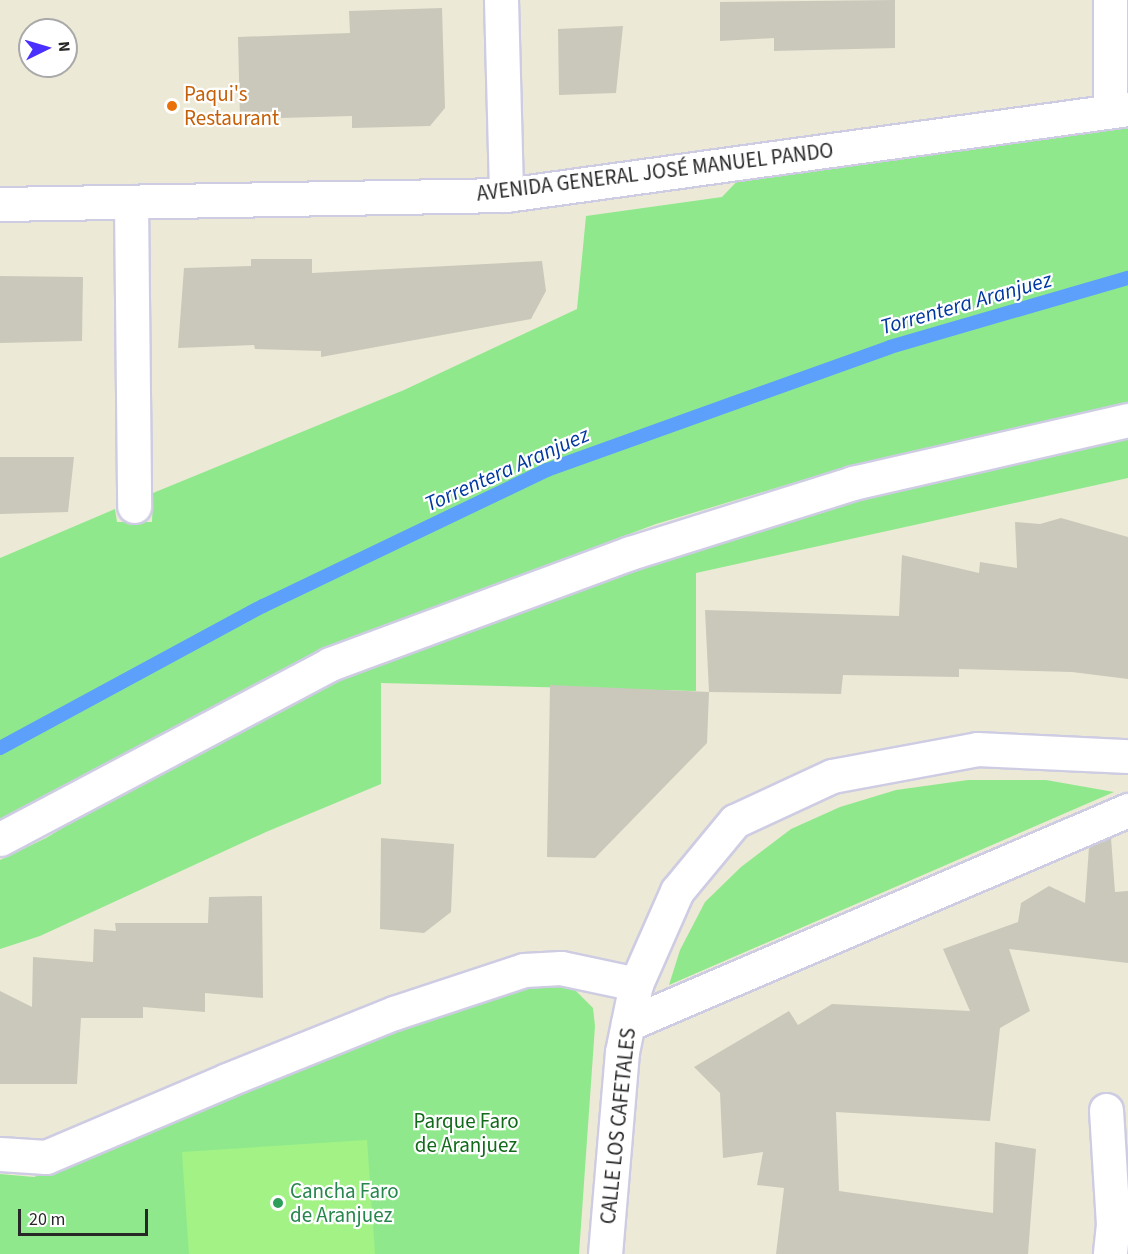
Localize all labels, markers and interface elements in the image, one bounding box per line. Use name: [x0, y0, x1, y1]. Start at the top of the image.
north arrow: [18, 18, 78, 78]
text: N: [53, 40, 75, 53]
place label: Paqui's Restaurant: [184, 81, 279, 131]
marker: Paqui's Restaurant: [165, 99, 179, 113]
street label: AVENIDA GENERAL JOSÉ MANUEL PANDO: [475, 138, 835, 206]
water label: Torrentera Aranjuez: [877, 267, 1055, 341]
water label: Torrentera Aranjuez: [421, 422, 593, 518]
street label: CALLE LOS CAFETALES: [595, 1027, 641, 1225]
park label: Parque Faro de Aranjuez: [413, 1108, 519, 1158]
place label: Cancha Faro de Aranjuez: [290, 1178, 399, 1228]
marker: Cancha Faro de Aranjuez: [271, 1196, 285, 1210]
scale bar: [21, 1197, 152, 1235]
text: 20 m: [29, 1207, 65, 1232]

